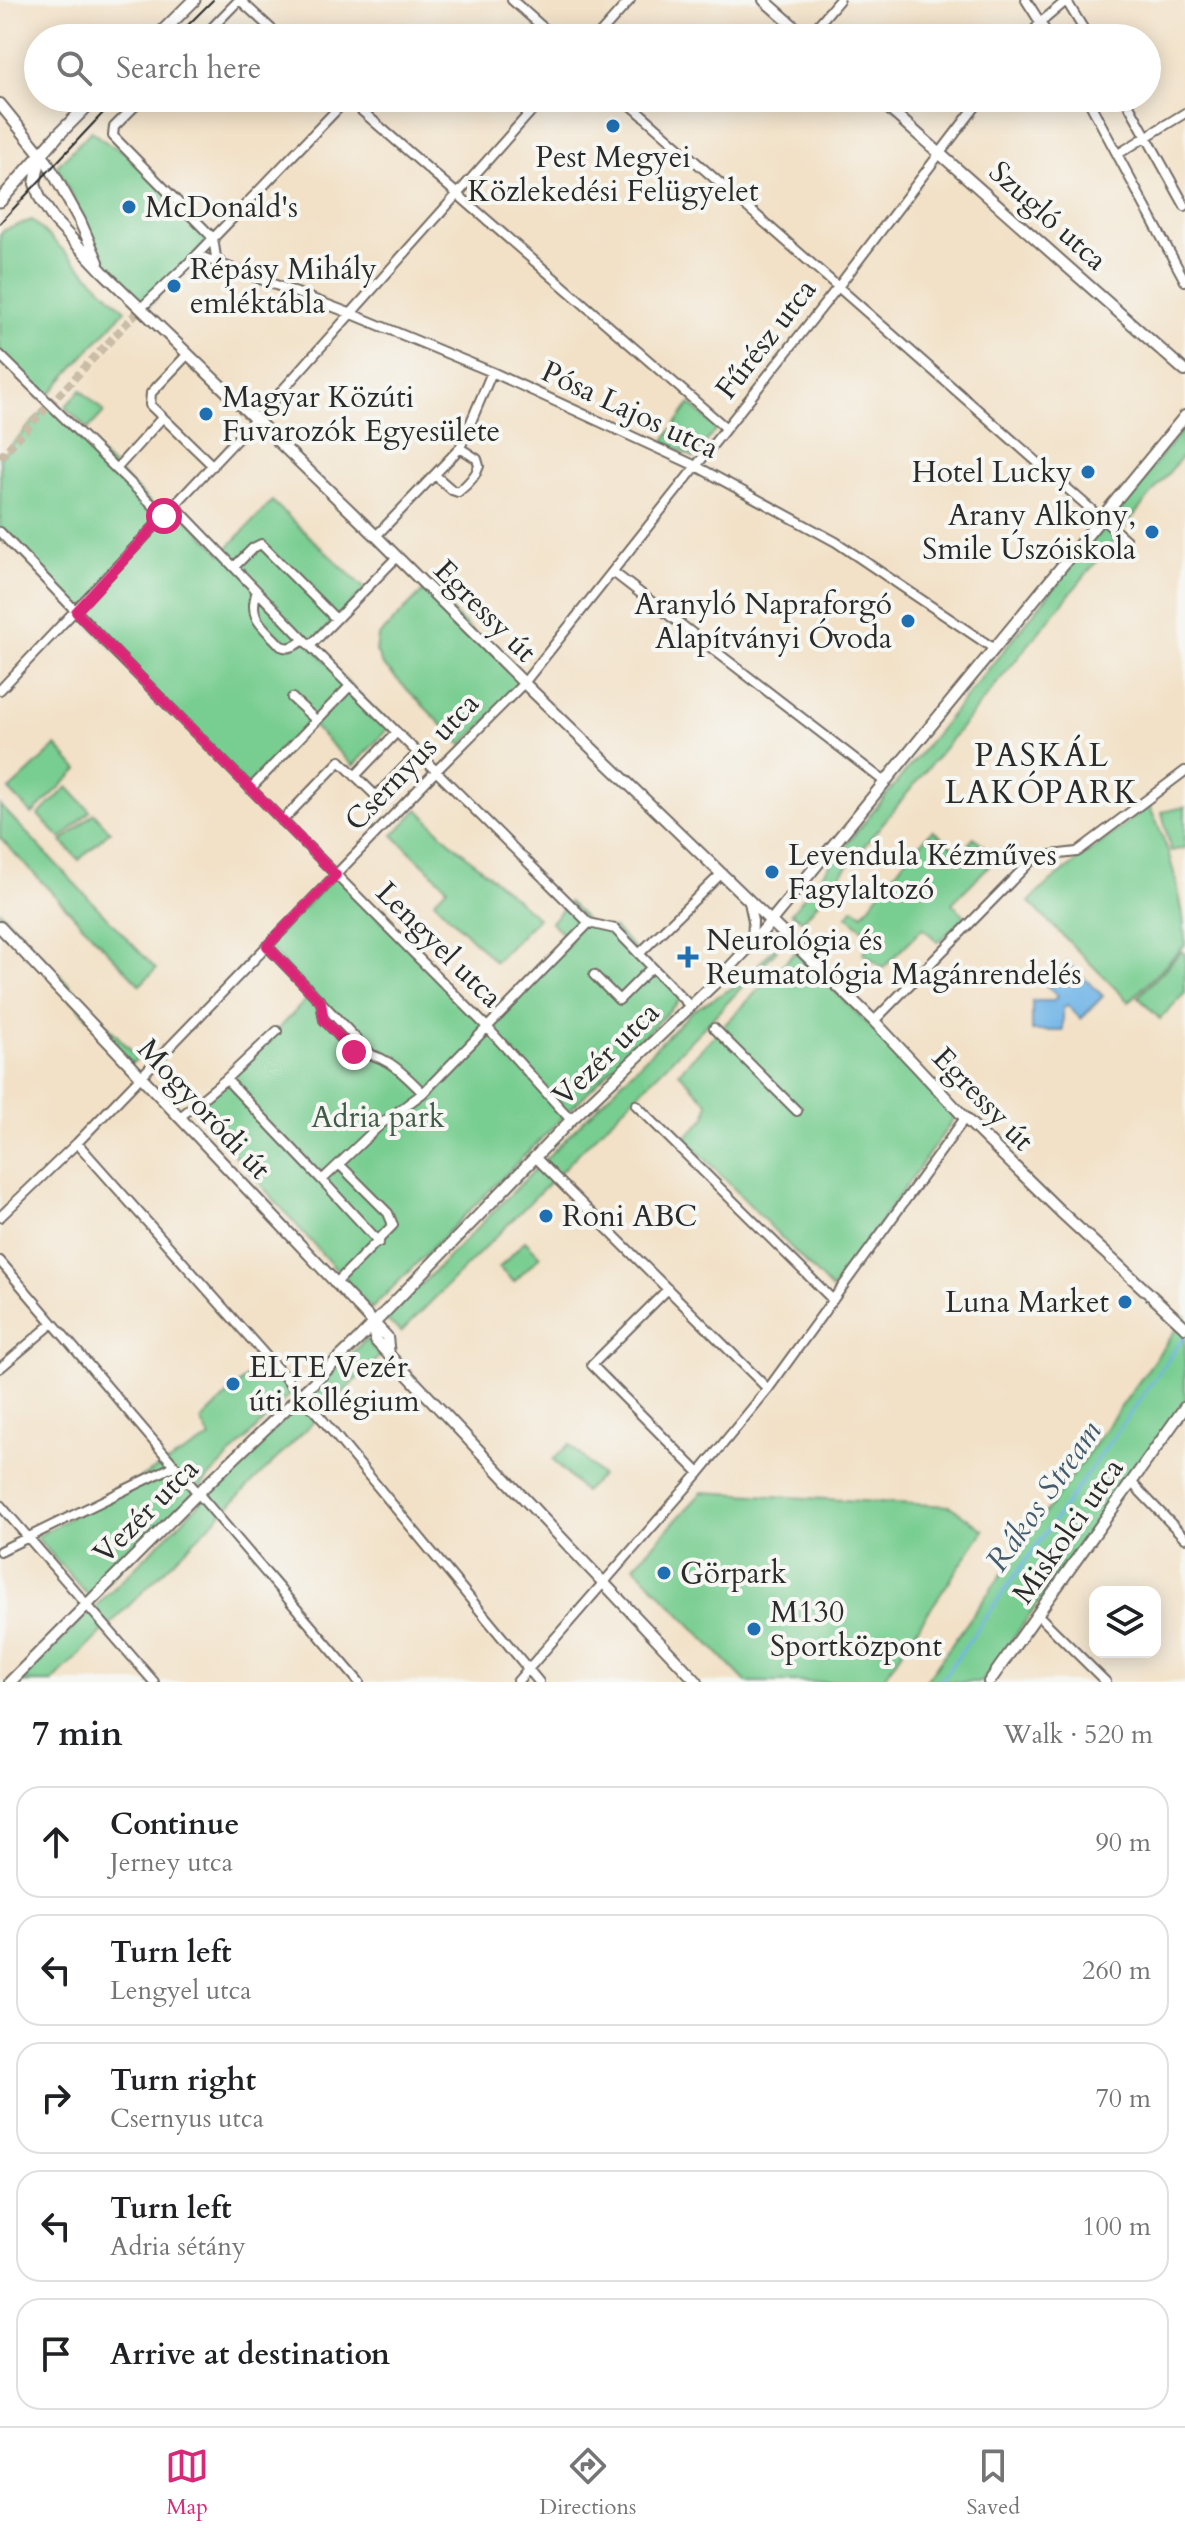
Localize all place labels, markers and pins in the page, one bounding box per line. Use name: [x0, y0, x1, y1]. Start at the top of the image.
marker: Pest Megyei Közlekedési Felügyelet: [604, 117, 622, 135]
place label: Pest Megyei Közlekedési Felügyelet: [468, 137, 759, 212]
place label: McDonald's: [145, 187, 298, 228]
marker: McDonald's: [120, 198, 138, 216]
place label: Répásy Mihály emléktábla: [190, 249, 377, 324]
marker: Répásy Mihály emléktábla: [165, 277, 183, 295]
place label: Magyar Közúti Fuvarozók Egyesülete: [222, 377, 500, 452]
marker: Magyar Közúti Fuvarozók Egyesülete: [197, 405, 215, 423]
place label: Hotel Lucky: [912, 452, 1072, 493]
marker: Hotel Lucky: [1079, 463, 1097, 481]
place label: Arany Alkony, Smile Úszóiskola: [922, 495, 1136, 570]
marker: Arany Alkony, Smile Úszóiskola: [1143, 523, 1161, 541]
place label: Aranyló Napraforgó Alapítványi Óvoda: [634, 584, 892, 659]
marker: Aranyló Napraforgó Alapítványi Óvoda: [899, 612, 917, 630]
place label: Levendula Kézműves Fagylaltozó: [788, 835, 1057, 910]
marker: Levendula Kézműves Fagylaltozó: [763, 863, 781, 881]
place label: Neurológia és Reumatológia Magánrendelés: [706, 920, 1082, 995]
marker: Neurológia és Reumatológia Magánrendelés: [677, 946, 699, 968]
place label: Roni ABC: [562, 1196, 697, 1237]
marker: Roni ABC: [537, 1207, 555, 1225]
place label: Luna Market: [945, 1282, 1110, 1323]
marker: Luna Market: [1116, 1293, 1134, 1311]
place label: ELTE Vezér úti kollégium: [249, 1347, 420, 1422]
marker: ELTE Vezér úti kollégium: [224, 1375, 242, 1393]
place label: Görpark: [680, 1553, 787, 1594]
marker: Görpark: [655, 1564, 673, 1582]
place label: M130 Sportközpont: [770, 1592, 943, 1667]
marker: M130 Sportközpont: [745, 1620, 763, 1638]

